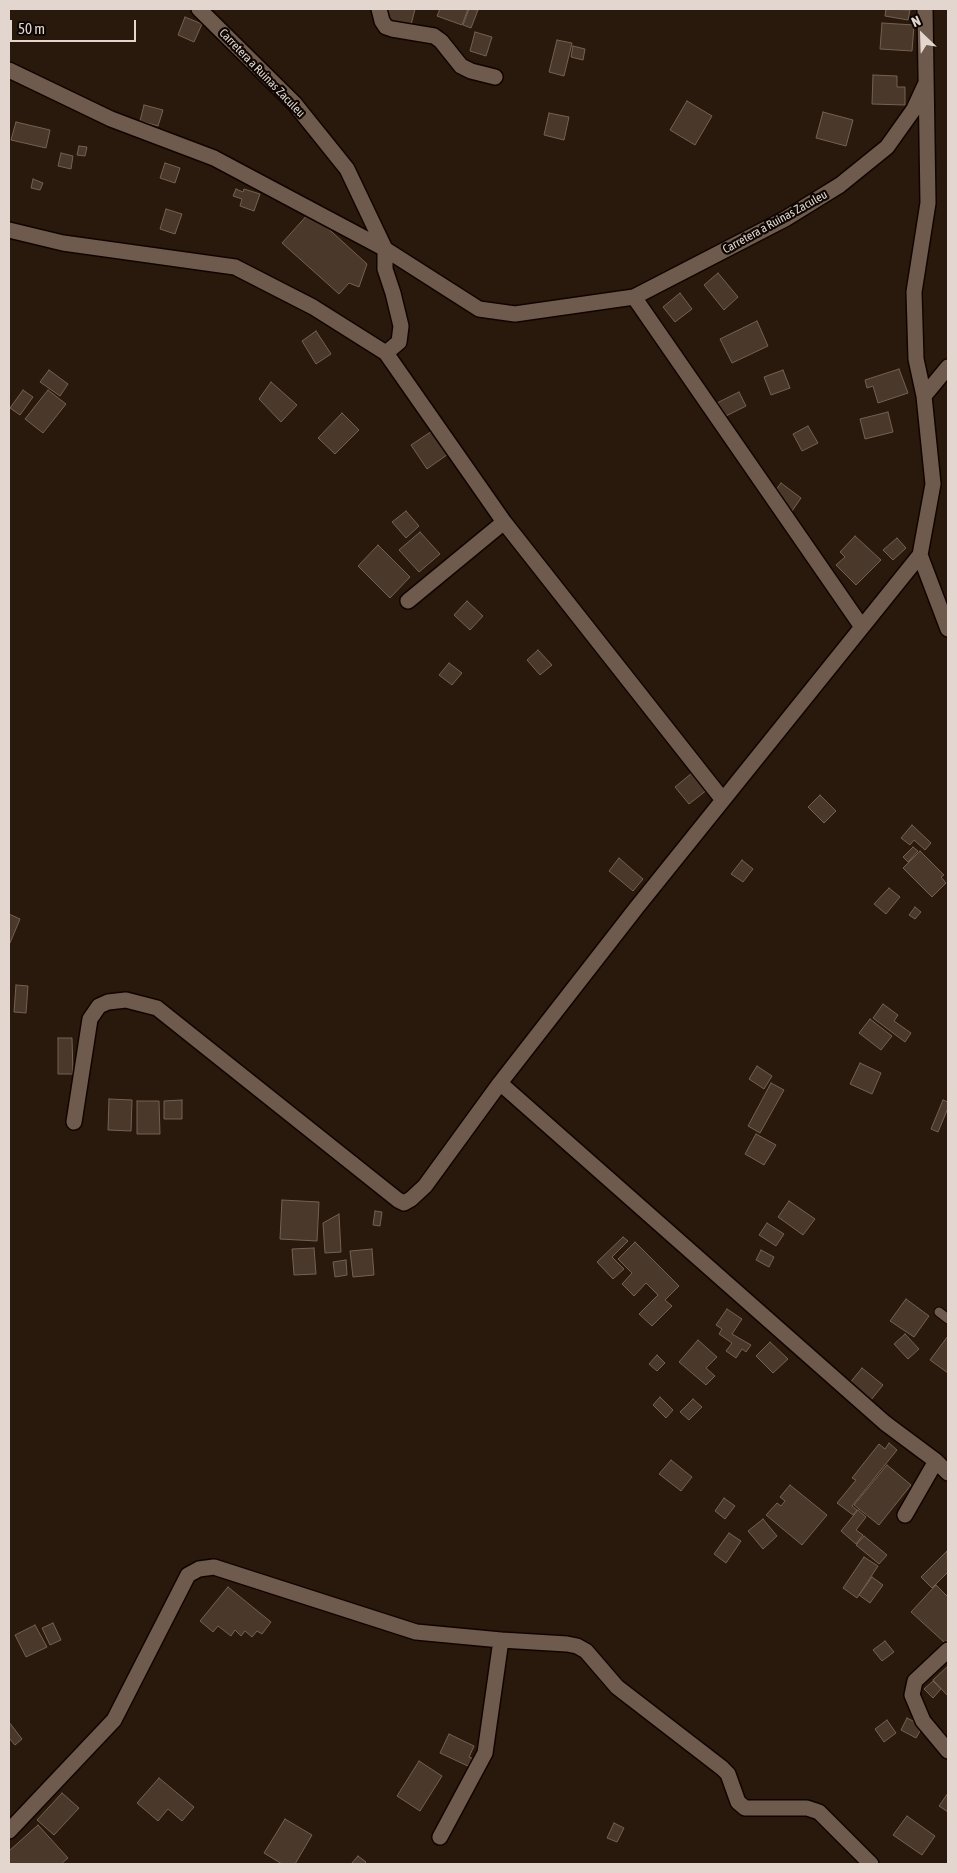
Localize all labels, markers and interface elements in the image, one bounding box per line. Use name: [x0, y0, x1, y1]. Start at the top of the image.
scale bar: [12, 10, 139, 42]
north arrow: [897, 10, 947, 60]
text: N: [909, 12, 923, 30]
text: 50 m: [18, 20, 45, 37]
street label: Carretera a Ruinas Zaculeu: [216, 26, 308, 120]
street label: Carretera a Ruinas Zaculeu: [720, 187, 830, 257]

